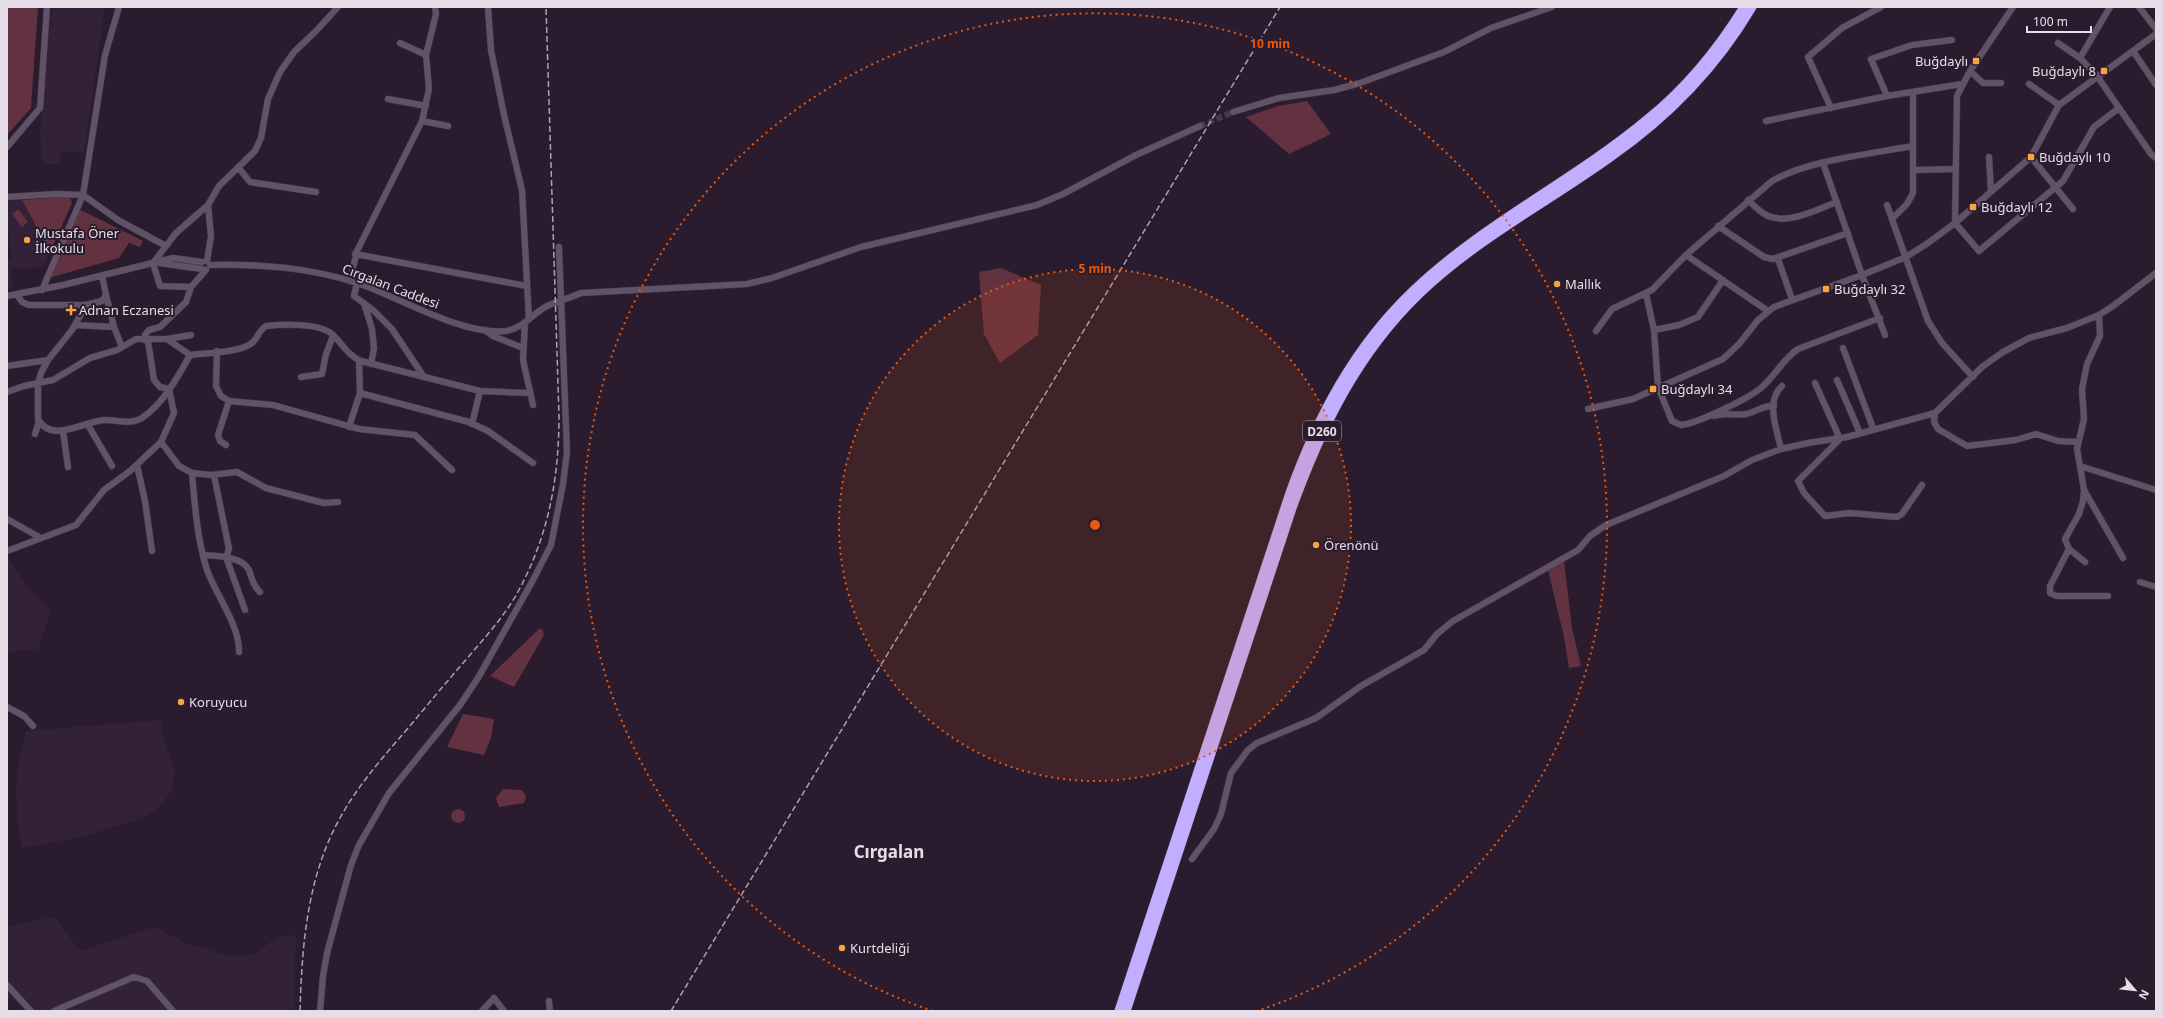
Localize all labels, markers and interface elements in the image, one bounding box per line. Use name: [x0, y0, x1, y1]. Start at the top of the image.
scale bar: [2027, 8, 2091, 34]
text: 100 m: [2033, 13, 2068, 30]
text: 10 min: [1250, 35, 1290, 52]
place label: Buğdaylı: [1915, 52, 1968, 70]
marker: Buğdaylı: [1971, 56, 1981, 66]
place label: Buğdaylı 8: [2032, 62, 2096, 80]
marker: Buğdaylı 8: [2099, 66, 2109, 76]
place label: Buğdaylı 10: [2039, 148, 2110, 166]
marker: Buğdaylı 10: [2026, 152, 2036, 162]
place label: Buğdaylı 12: [1981, 198, 2052, 216]
marker: Buğdaylı 12: [1968, 202, 1978, 212]
place label: Mustafa Öner İlkokulu: [35, 224, 120, 257]
marker: Mustafa Öner İlkokulu: [22, 235, 32, 245]
street label: Cırgalan Caddesi: [340, 259, 442, 313]
text: 5 min: [1078, 260, 1112, 277]
place label: Mallık: [1565, 275, 1601, 293]
marker: Mallık: [1552, 279, 1562, 289]
place label: Buğdaylı 32: [1834, 280, 1905, 298]
marker: Buğdaylı 32: [1821, 284, 1831, 294]
place label: Adnan Eczanesi: [79, 301, 174, 319]
marker: Adnan Eczanesi: [66, 305, 76, 315]
place label: Buğdaylı 34: [1661, 380, 1733, 398]
marker: Buğdaylı 34: [1648, 384, 1658, 394]
road number: D260: [1303, 421, 1341, 441]
centre of rings: [1088, 518, 1102, 532]
place label: Örenönü: [1324, 536, 1379, 554]
marker: Örenönü: [1311, 540, 1321, 550]
place label: Koruyucu: [189, 693, 247, 711]
marker: Koruyucu: [176, 697, 186, 707]
district label: Cırgalan: [854, 840, 924, 863]
place label: Kurtdeliği: [850, 939, 910, 957]
marker: Kurtdeliği: [837, 943, 847, 953]
north arrow: [2115, 970, 2155, 1010]
text: N: [2136, 987, 2153, 1002]

